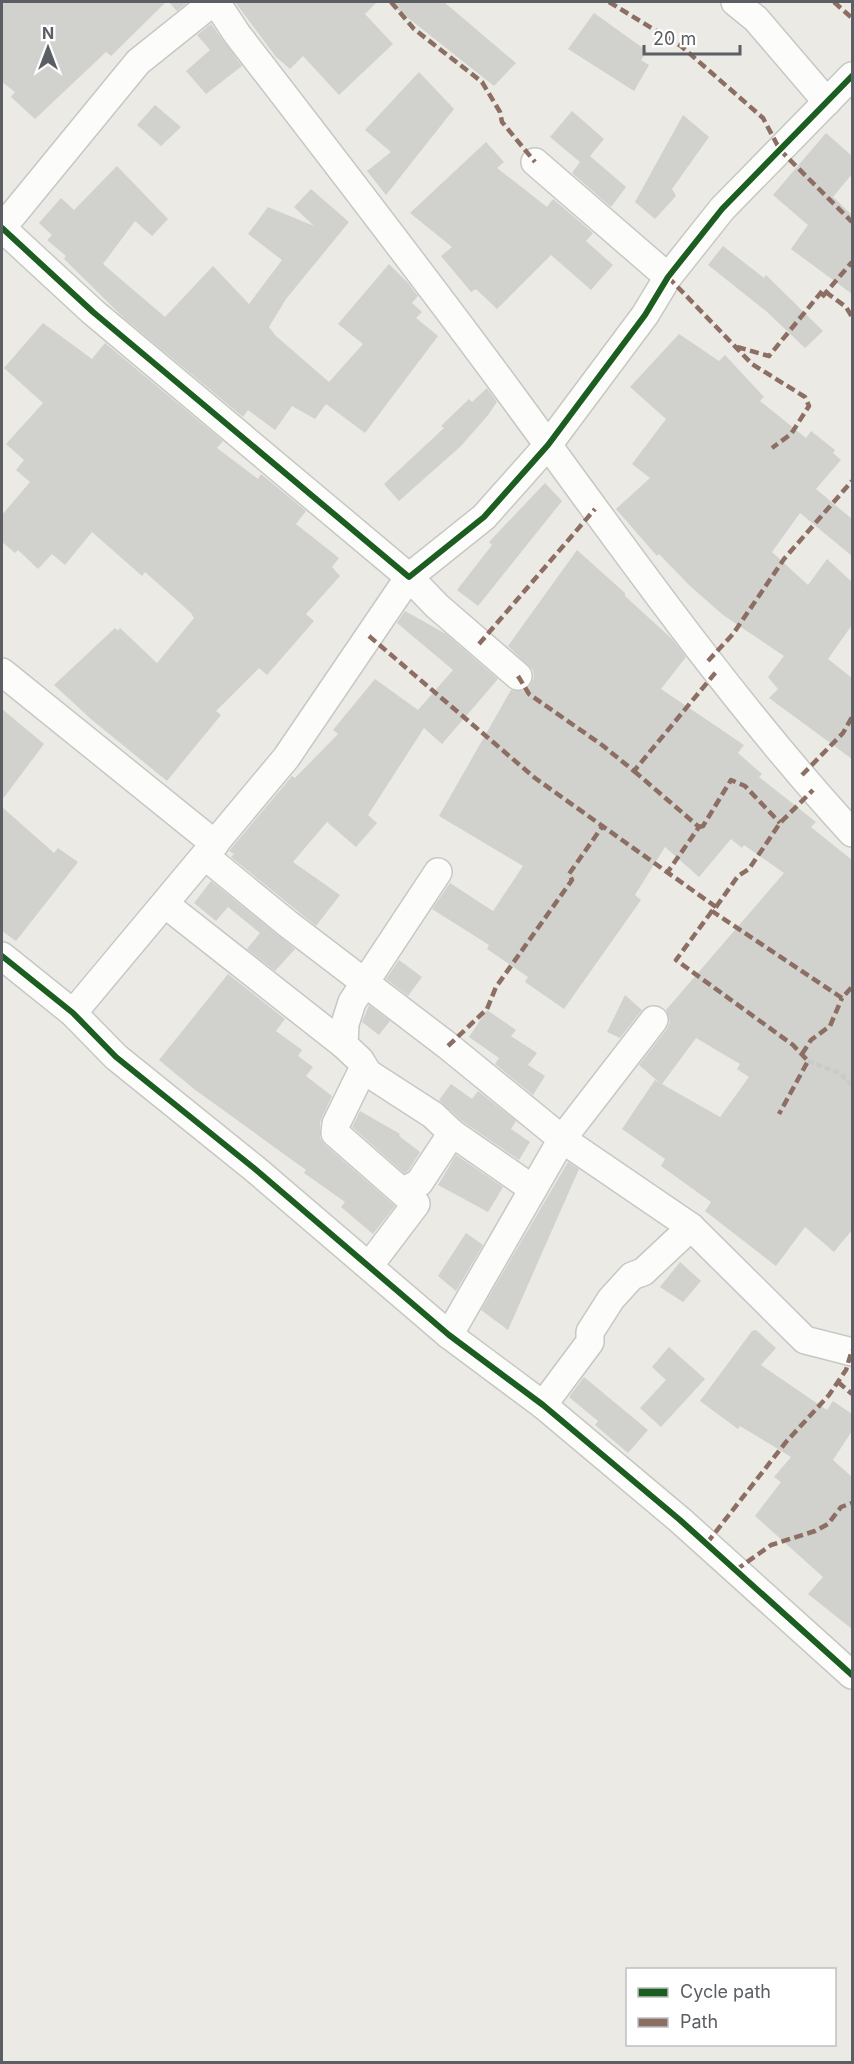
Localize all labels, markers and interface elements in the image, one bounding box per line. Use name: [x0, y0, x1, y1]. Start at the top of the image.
north arrow: [18, 18, 78, 78]
scale bar: [644, 18, 740, 56]
text: N: [42, 23, 54, 43]
text: 20 m: [653, 28, 696, 49]
legend: [626, 1968, 836, 2046]
text: Cycle path: [680, 1981, 771, 2002]
text: Path: [680, 2011, 718, 2032]

